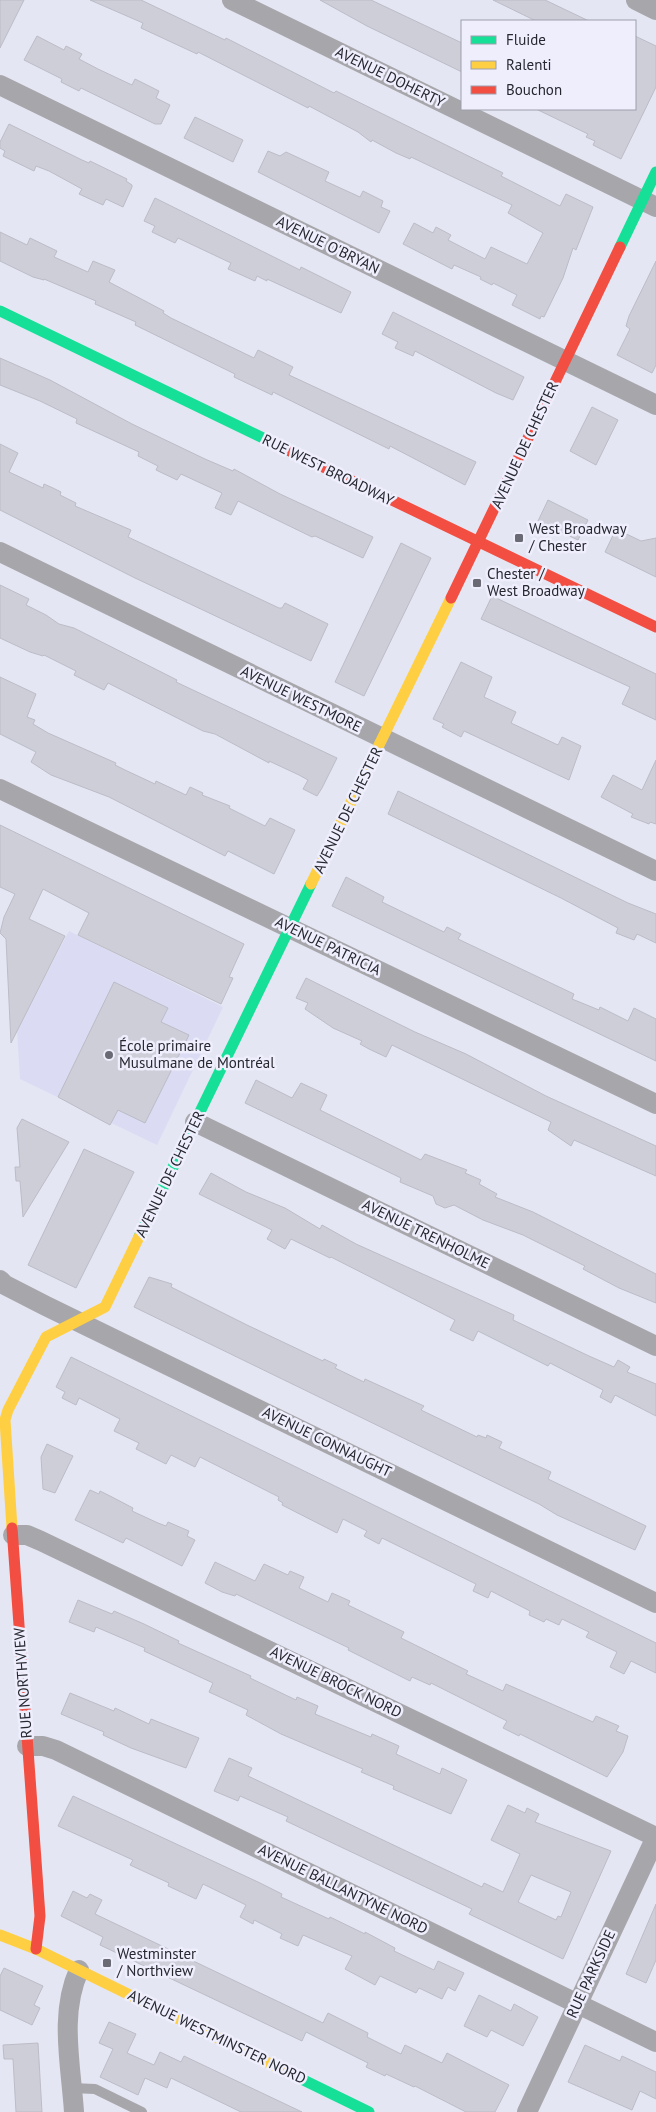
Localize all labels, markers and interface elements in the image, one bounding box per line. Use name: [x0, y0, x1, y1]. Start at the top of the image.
legend: [461, 20, 636, 110]
text: Fluide: [506, 30, 546, 49]
street label: AVENUE DOHERTY: [332, 42, 449, 112]
text: Ralenti: [506, 55, 552, 74]
text: Bouchon: [506, 80, 562, 99]
street label: AVENUE O'BRYAN: [273, 211, 383, 278]
street label: AVENUE DE CHESTER: [487, 378, 562, 512]
street label: RUE WEST BROADWAY: [259, 429, 398, 510]
place label: West Broadway / Chester: [528, 519, 627, 555]
marker: West Broadway / Chester: [513, 532, 525, 544]
place label: Chester / West Broadway: [487, 564, 585, 600]
marker: Chester / West Broadway: [471, 577, 483, 589]
street label: AVENUE WESTMORE: [238, 661, 365, 736]
street label: AVENUE DE CHESTER: [309, 743, 386, 876]
street label: AVENUE PATRICIA: [272, 912, 384, 979]
place label: École primaire Musulmane de Montréal: [119, 1036, 275, 1072]
marker: École primaire Musulmane de Montréal: [103, 1049, 115, 1061]
street label: AVENUE DE CHESTER: [131, 1107, 208, 1240]
street label: AVENUE TRENHOLME: [359, 1194, 493, 1273]
street label: AVENUE CONNAUGHT: [260, 1402, 396, 1481]
street label: RUE NORTHVIEW: [9, 1627, 36, 1739]
street label: AVENUE BROCK NORD: [267, 1641, 405, 1722]
street label: AVENUE BALLANTYNE NORD: [255, 1839, 431, 1938]
street label: RUE PARKSIDE: [562, 1927, 619, 2021]
place label: Westminster / Northview: [116, 1944, 196, 1980]
marker: Westminster / Northview: [101, 1957, 113, 1969]
street label: AVENUE WESTMINSTER NORD: [125, 1985, 309, 2088]

